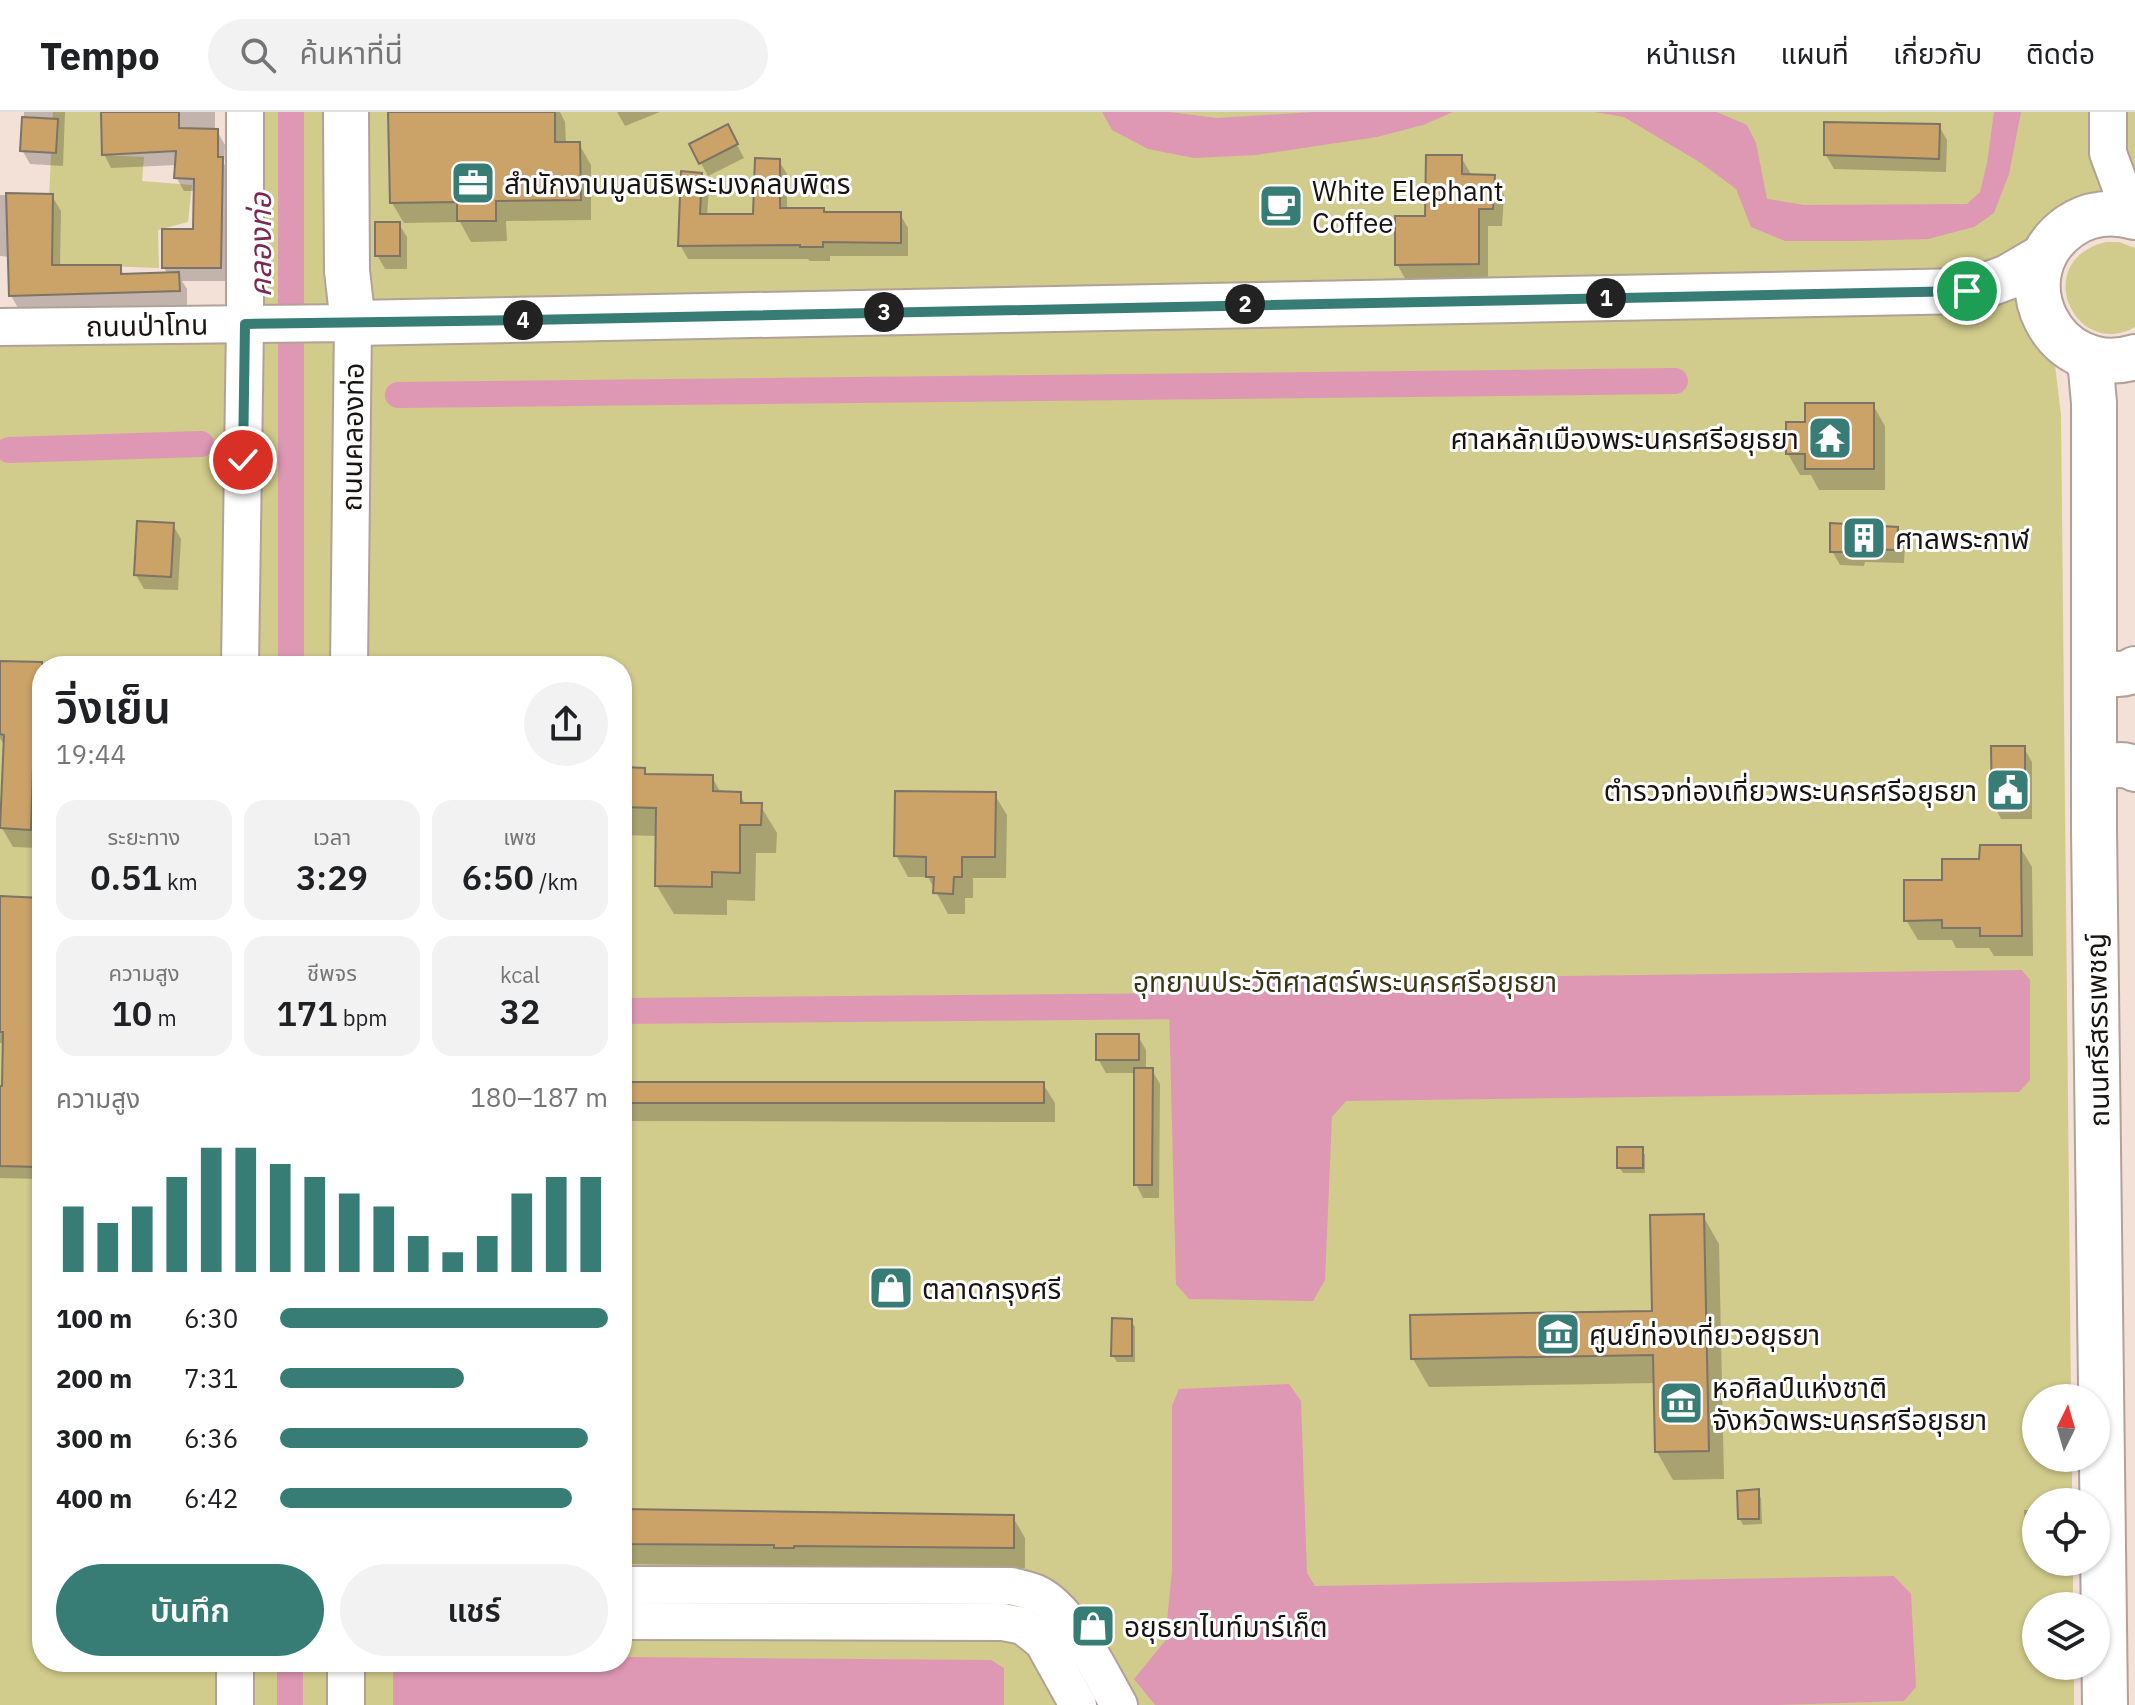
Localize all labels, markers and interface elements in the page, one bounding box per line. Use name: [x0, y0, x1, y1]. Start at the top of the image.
search box: [208, 19, 768, 91]
text: Tempo: [40, 31, 160, 80]
icon: search: [236, 33, 280, 77]
text: ค้นหาที่นี่: [300, 33, 403, 72]
text: หน้าแรก: [1646, 35, 1737, 72]
text: แผนที่: [1781, 35, 1849, 72]
text: เกี่ยวกับ: [1893, 35, 1982, 72]
text: ติดต่อ: [2026, 35, 2095, 72]
office icon: สำนักงานมูลนิธิพระมงคลบพิตร: [449, 159, 497, 207]
place label: สำนักงานมูลนิธิพระมงคลบพิตร: [504, 165, 850, 202]
place label: White Elephant Coffee: [1312, 172, 1504, 241]
cafe icon: White Elephant Coffee: [1257, 182, 1305, 230]
water label: คลองท่อ: [240, 191, 279, 297]
pin: [1933, 257, 2001, 325]
icon: arrive: [1945, 269, 1989, 313]
pin: 1: [1586, 278, 1626, 318]
text: 1: [1599, 283, 1613, 312]
pin: 2: [1225, 284, 1265, 324]
text: 2: [1238, 289, 1252, 318]
pin: 3: [864, 292, 904, 332]
text: 3: [877, 297, 891, 326]
pin: 4: [503, 300, 543, 340]
street label: ถนนป่าโทน: [86, 305, 208, 345]
text: 4: [516, 305, 530, 334]
street label: ถนนคลองท่อ: [332, 362, 372, 512]
temple icon: ศาลหลักเมืองพระนครศรีอยุธยา: [1806, 414, 1854, 462]
place label: ศาลหลักเมืองพระนครศรีอยุธยา: [1450, 420, 1799, 457]
pin: [209, 426, 277, 494]
icon: check: [221, 438, 265, 482]
building icon: ศาลพระกาฬ: [1840, 514, 1888, 562]
place label: ศาลพระกาฬ: [1895, 520, 2030, 557]
text: วิ่งเย็น: [56, 678, 171, 735]
button: share: [524, 682, 608, 766]
text: 19:44: [56, 737, 126, 771]
public building icon: ตำรวจท่องเที่ยวพระนครศรีอยุธยา: [1984, 766, 2032, 814]
place label: ตำรวจท่องเที่ยวพระนครศรีอยุธยา: [1604, 772, 1977, 809]
text: ระยะทาง: [108, 822, 180, 851]
text: เวลา: [313, 822, 351, 851]
text: เพซ: [503, 822, 537, 851]
text: 0.51: [90, 855, 162, 899]
text: 3:29: [296, 855, 368, 899]
text: 6:50: [462, 855, 534, 899]
text: km: [162, 867, 198, 896]
text: /km: [534, 867, 578, 896]
street label: ถนนศรีสรรเพชญ์: [2077, 933, 2117, 1127]
text: ความสูง: [108, 958, 180, 987]
text: ชีพจร: [307, 958, 357, 987]
text: kcal: [500, 960, 540, 989]
park label: อุทยานประวัติศาสตร์พระนครศรีอยุธยา: [1133, 963, 1557, 1000]
text: 32: [500, 989, 540, 1033]
text: 10: [111, 991, 152, 1035]
text: 171: [276, 991, 338, 1035]
text: m: [152, 1003, 177, 1032]
text: bpm: [338, 1003, 388, 1032]
text: 180–187 m: [470, 1080, 608, 1114]
text: ความสูง: [56, 1081, 140, 1115]
shop icon: ตลาดกรุงศรี: [867, 1264, 915, 1312]
place label: ตลาดกรุงศรี: [922, 1270, 1061, 1307]
text: 100 m: [56, 1301, 132, 1335]
text: 6:30: [184, 1301, 238, 1335]
museum icon: ศูนย์ท่องเที่ยวอยุธยา: [1534, 1310, 1582, 1358]
place label: ศูนย์ท่องเที่ยวอยุธยา: [1589, 1316, 1820, 1353]
text: 200 m: [56, 1361, 132, 1395]
text: 7:31: [184, 1361, 238, 1395]
place label: หอศิลป์แห่งชาติ จังหวัดพระนครศรีอยุธยา: [1712, 1369, 1987, 1438]
museum icon: หอศิลป์แห่งชาติ จังหวัดพระนครศรีอยุธยา: [1657, 1379, 1705, 1427]
north arrow: [2022, 1384, 2110, 1472]
map controls: [2022, 1384, 2110, 1680]
text: 300 m: [56, 1421, 132, 1455]
text: 6:36: [184, 1421, 238, 1455]
text: 400 m: [56, 1481, 132, 1515]
text: 6:42: [184, 1481, 238, 1515]
button: locate: [2022, 1488, 2110, 1576]
button: บันทึก: [56, 1564, 324, 1656]
button: แชร์: [340, 1564, 608, 1656]
button: layers: [2022, 1592, 2110, 1680]
shop icon: อยุธยาไนท์มาร์เก็ต: [1069, 1602, 1117, 1650]
place label: อยุธยาไนท์มาร์เก็ต: [1124, 1608, 1328, 1645]

